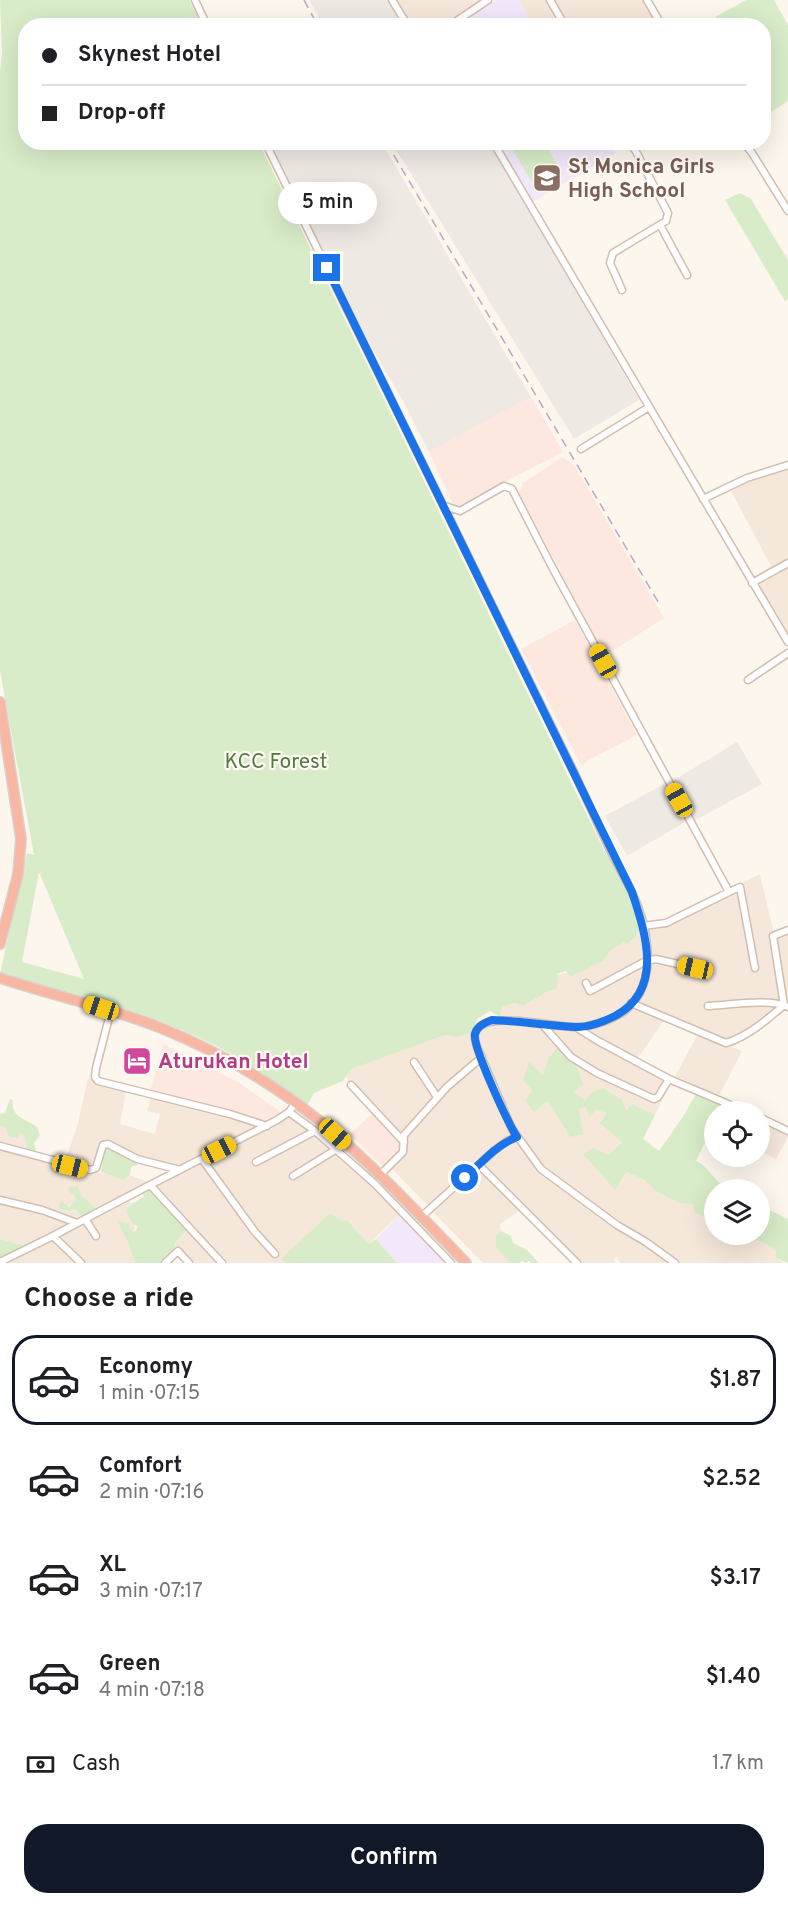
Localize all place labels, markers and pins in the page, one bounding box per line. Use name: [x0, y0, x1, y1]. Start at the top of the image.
place label: St Monica Girls High School: [568, 154, 715, 205]
school or university icon: St Monica Girls High School: [531, 162, 563, 194]
hotel icon: Aturukan Hotel: [121, 1045, 153, 1077]
place label: Aturukan Hotel: [158, 1049, 309, 1076]

